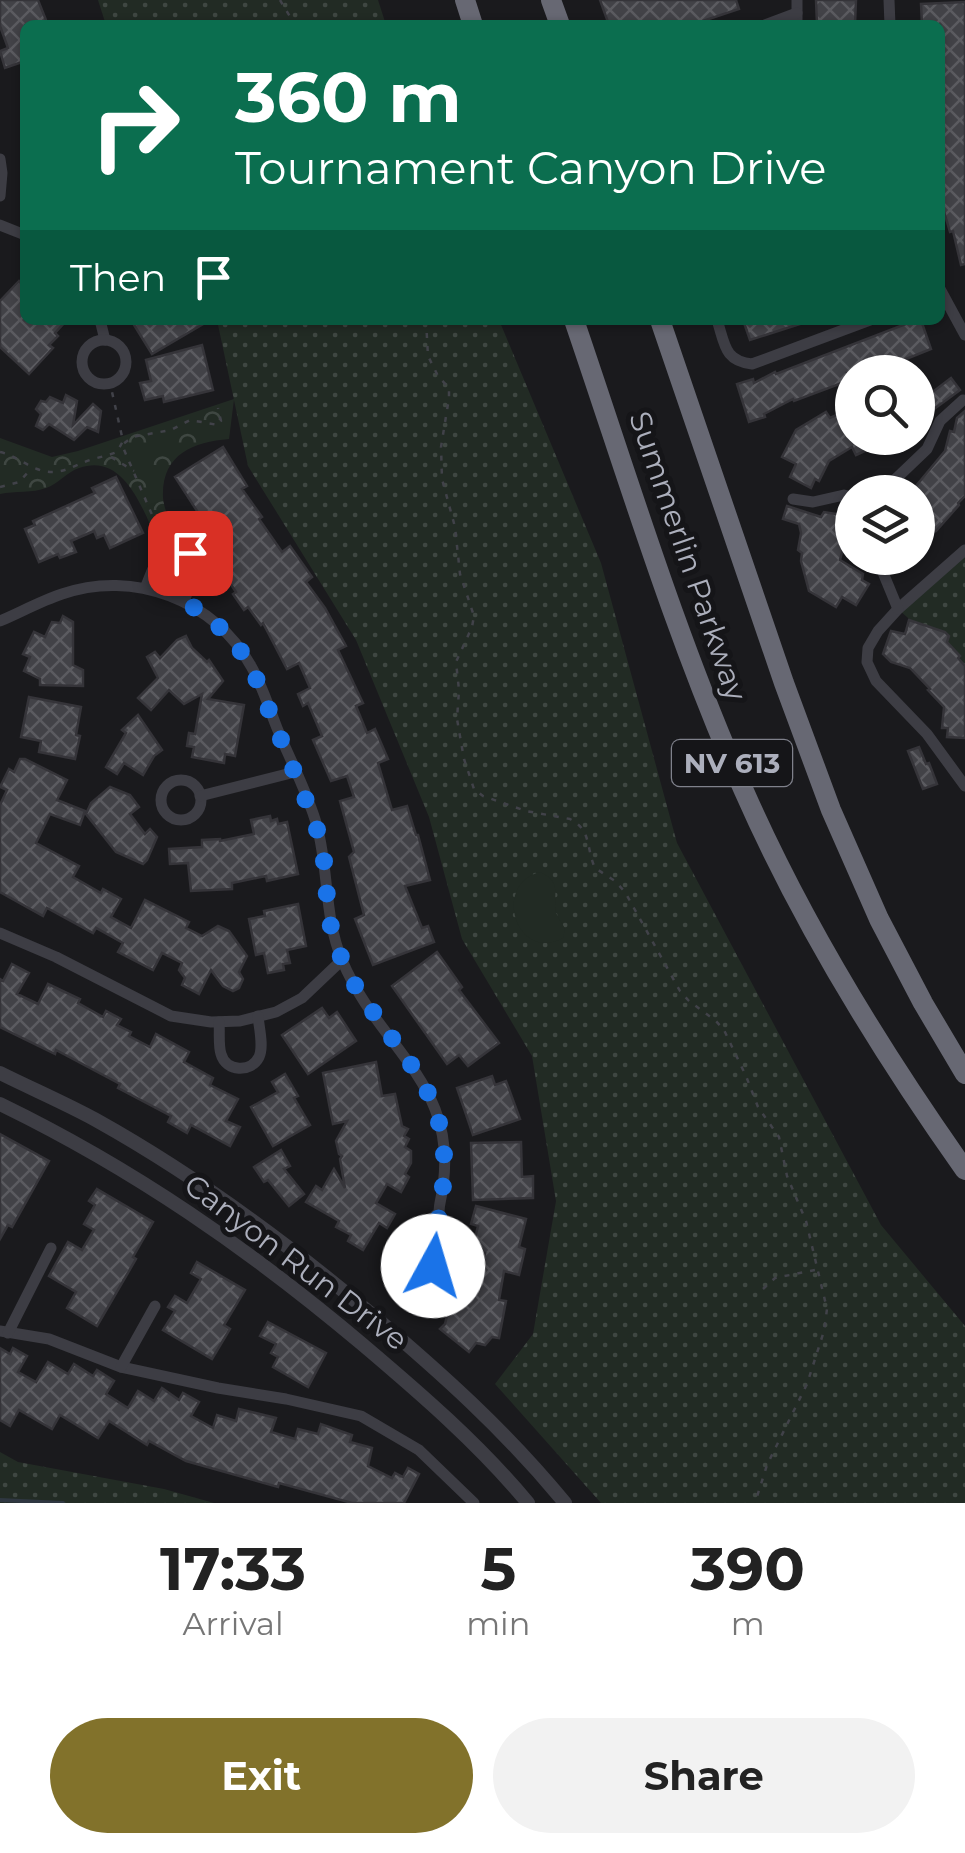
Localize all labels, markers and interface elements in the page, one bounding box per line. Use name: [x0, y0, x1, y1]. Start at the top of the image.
text: 360 m: [235, 54, 462, 140]
icon: right: [70, 60, 200, 190]
text: Tournament Canyon Drive: [235, 140, 827, 195]
icon: arrive: [186, 250, 241, 305]
text: Then: [70, 254, 166, 301]
map controls: [835, 355, 935, 575]
button: search: [835, 355, 935, 455]
street label: Summerlin Parkway: [621, 407, 755, 706]
button: layers: [835, 475, 935, 575]
pin: [148, 511, 233, 596]
icon: arrive: [163, 526, 218, 581]
road number: NV 613: [672, 740, 792, 786]
street label: Canyon Run Drive: [177, 1166, 415, 1358]
position arrow: [381, 1214, 485, 1318]
text: 17:33: [160, 1532, 306, 1605]
text: 5: [480, 1532, 516, 1605]
text: 390: [690, 1532, 805, 1605]
text: Arrival: [183, 1604, 284, 1643]
text: min: [466, 1604, 530, 1643]
text: m: [731, 1604, 765, 1643]
button: Exit: [50, 1718, 473, 1833]
button: Share: [493, 1718, 915, 1833]

